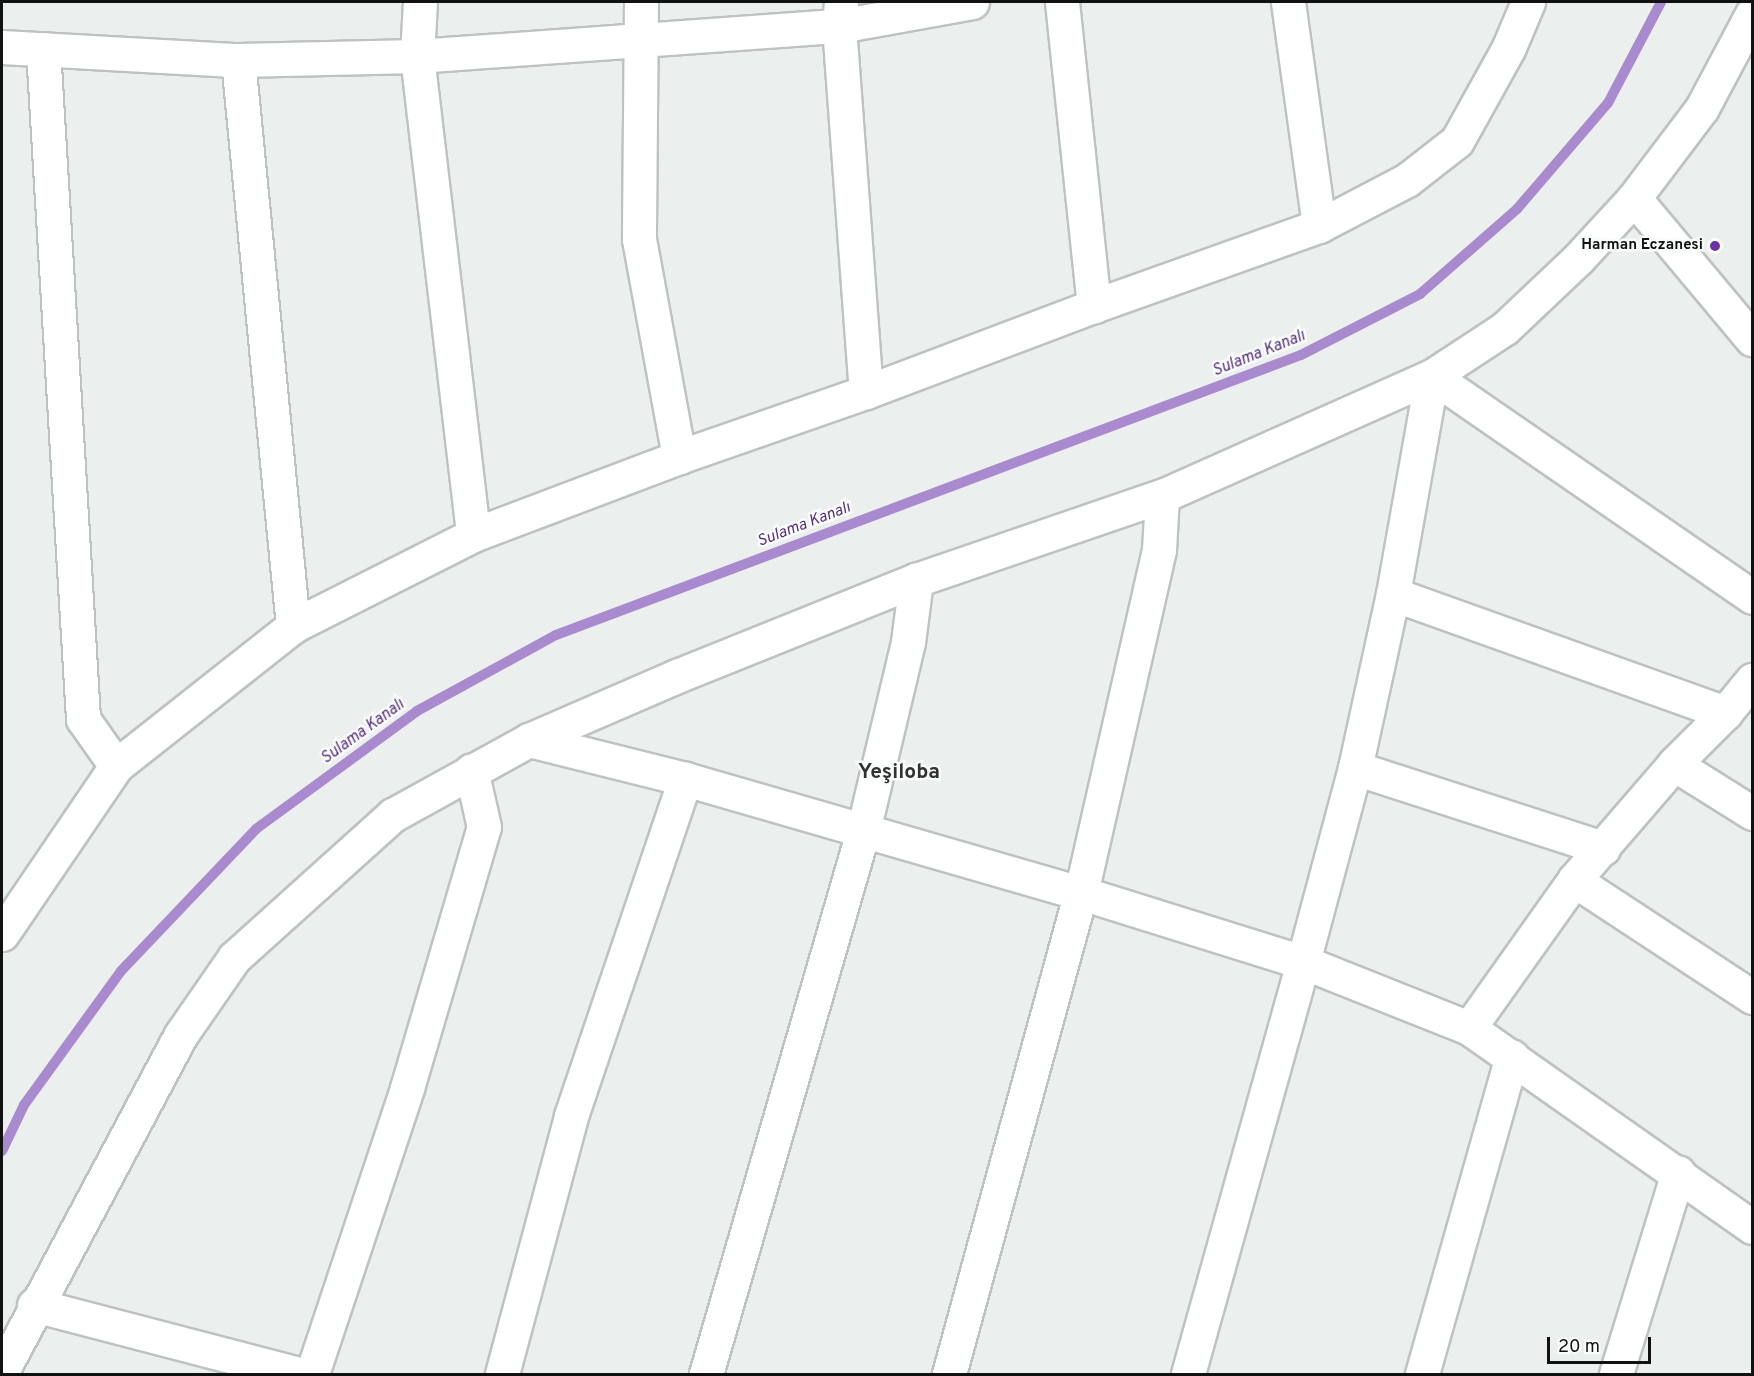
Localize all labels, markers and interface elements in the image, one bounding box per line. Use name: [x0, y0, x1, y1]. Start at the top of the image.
place label: Harman Eczanesi: [1581, 237, 1703, 255]
marker: Harman Eczanesi: [1708, 239, 1722, 253]
water label: Sulama Kanalı: [1210, 327, 1308, 381]
water label: Sulama Kanalı: [755, 498, 853, 552]
water label: Sulama Kanalı: [318, 695, 408, 769]
district label: Yeşiloba: [858, 760, 940, 786]
scale bar: [1550, 1325, 1654, 1363]
text: 20 m: [1558, 1336, 1600, 1359]

